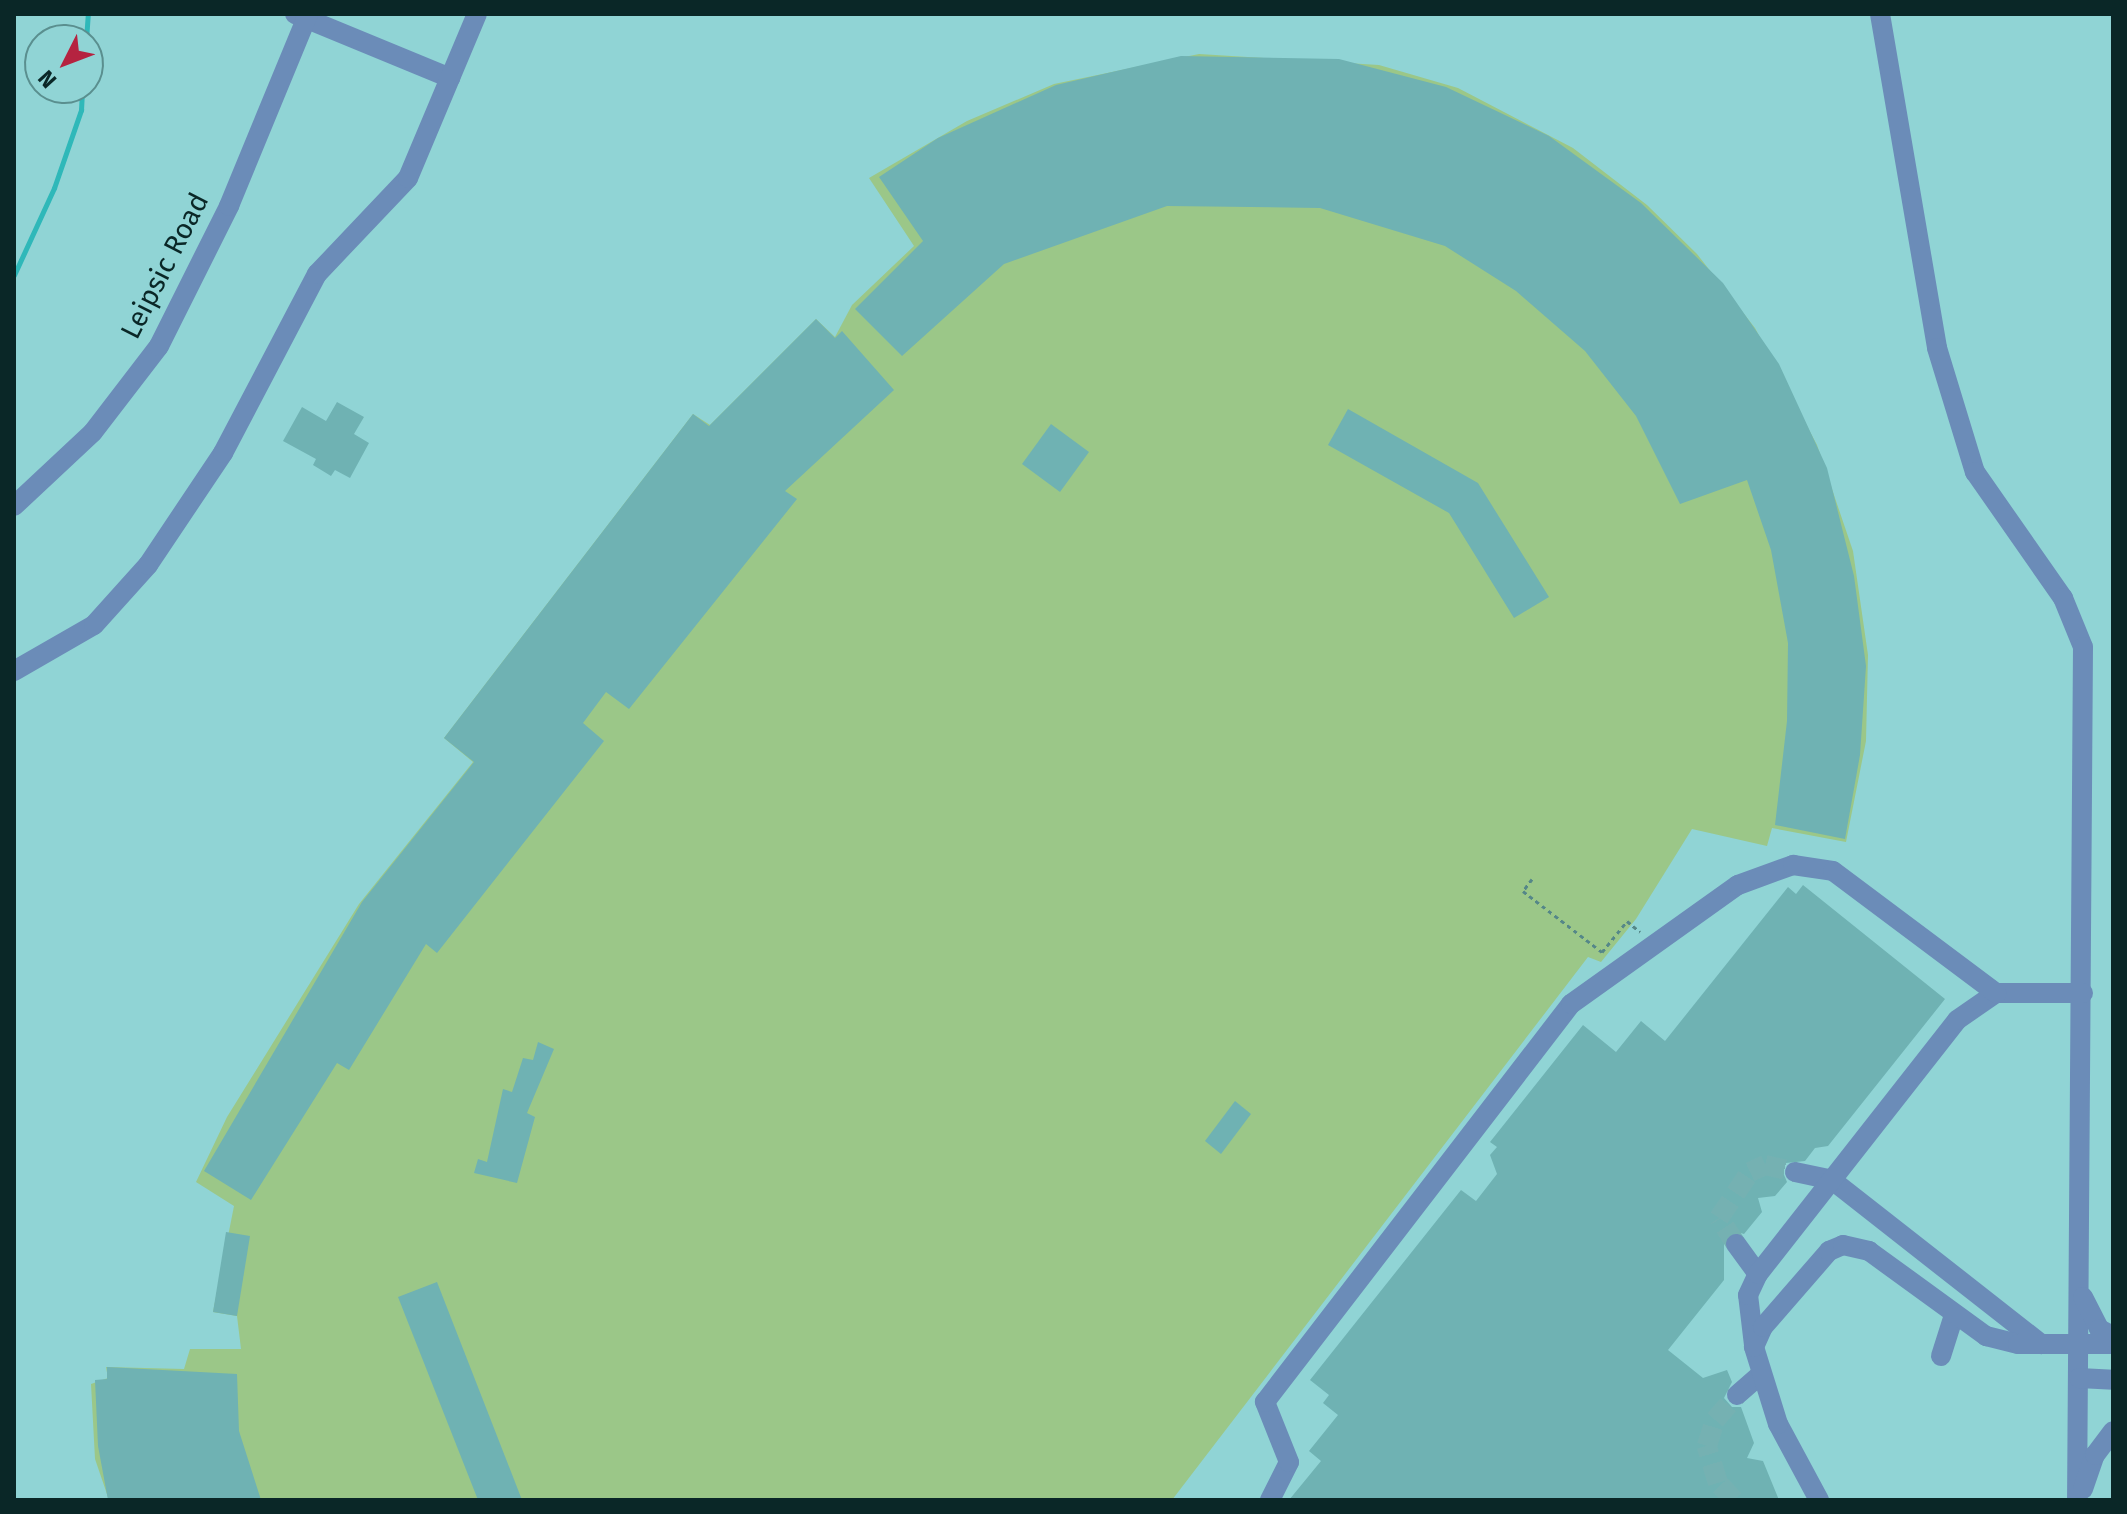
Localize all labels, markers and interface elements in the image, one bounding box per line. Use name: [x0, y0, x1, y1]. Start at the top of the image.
north arrow: [24, 24, 104, 104]
text: N: [32, 65, 62, 94]
street label: Leipsic Road: [114, 187, 216, 345]

